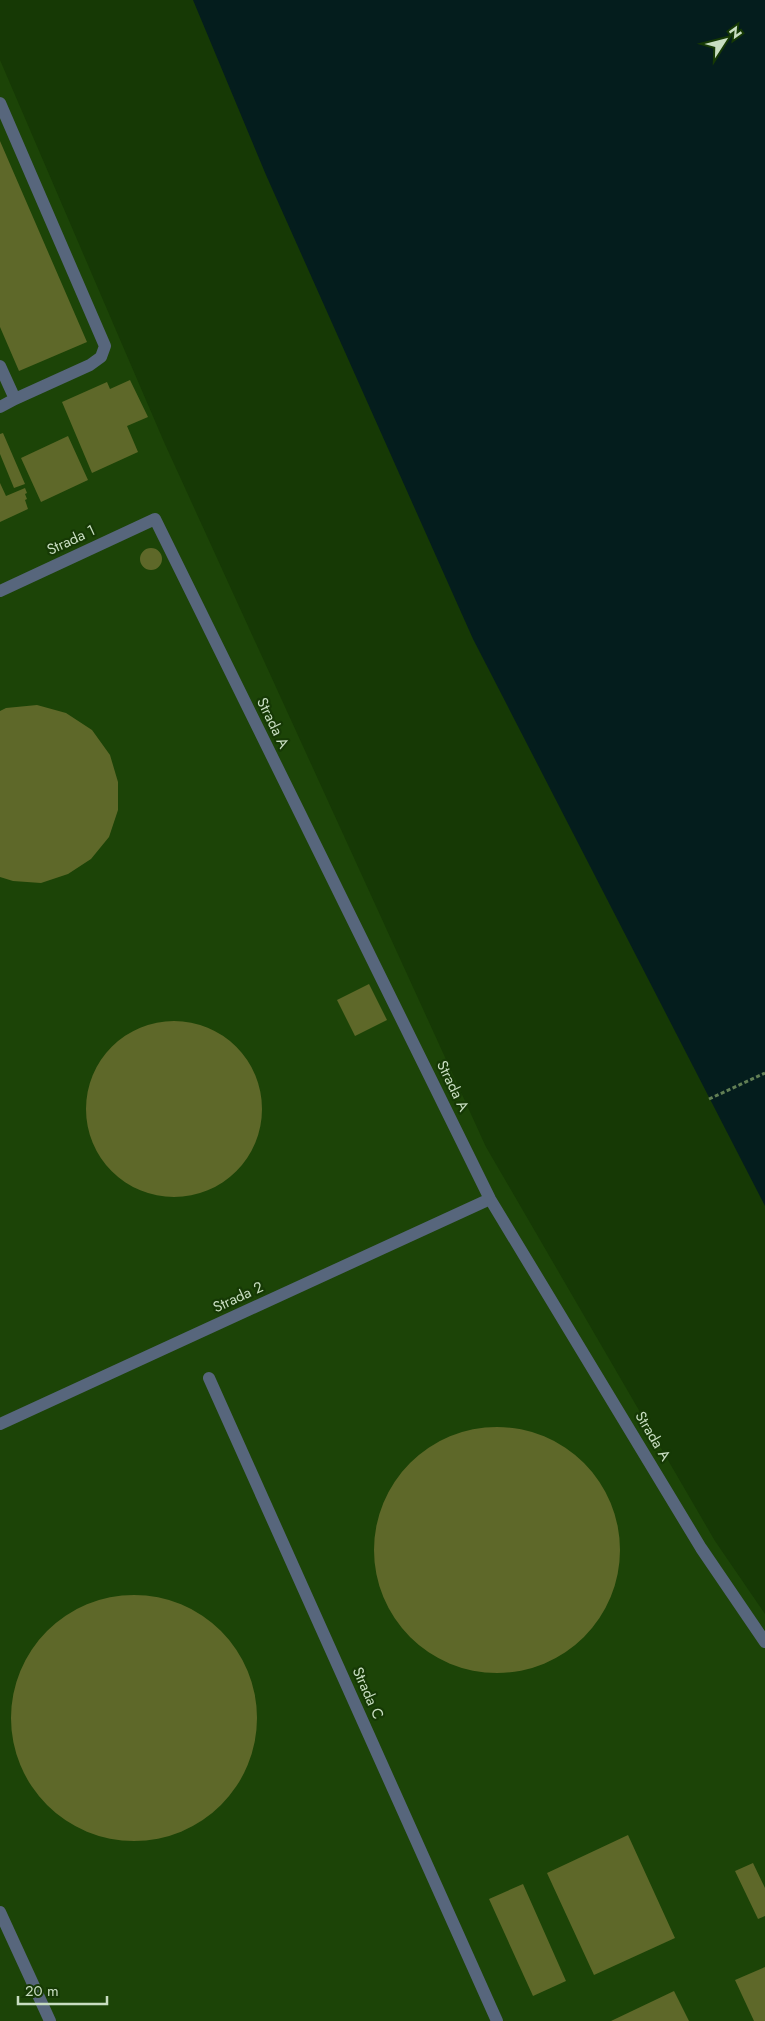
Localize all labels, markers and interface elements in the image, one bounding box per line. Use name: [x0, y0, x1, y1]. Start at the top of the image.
north arrow: [700, 15, 750, 65]
text: N: [724, 22, 747, 43]
street label: Strada 1: [43, 519, 99, 561]
street label: Strada A: [251, 694, 295, 752]
street label: Strada A: [431, 1057, 475, 1115]
street label: Strada 2: [209, 1276, 267, 1318]
street label: Strada A: [630, 1407, 676, 1465]
street label: Strada C: [347, 1664, 389, 1722]
scale bar: [18, 1974, 106, 2006]
text: 20 m: [25, 1980, 59, 2002]

